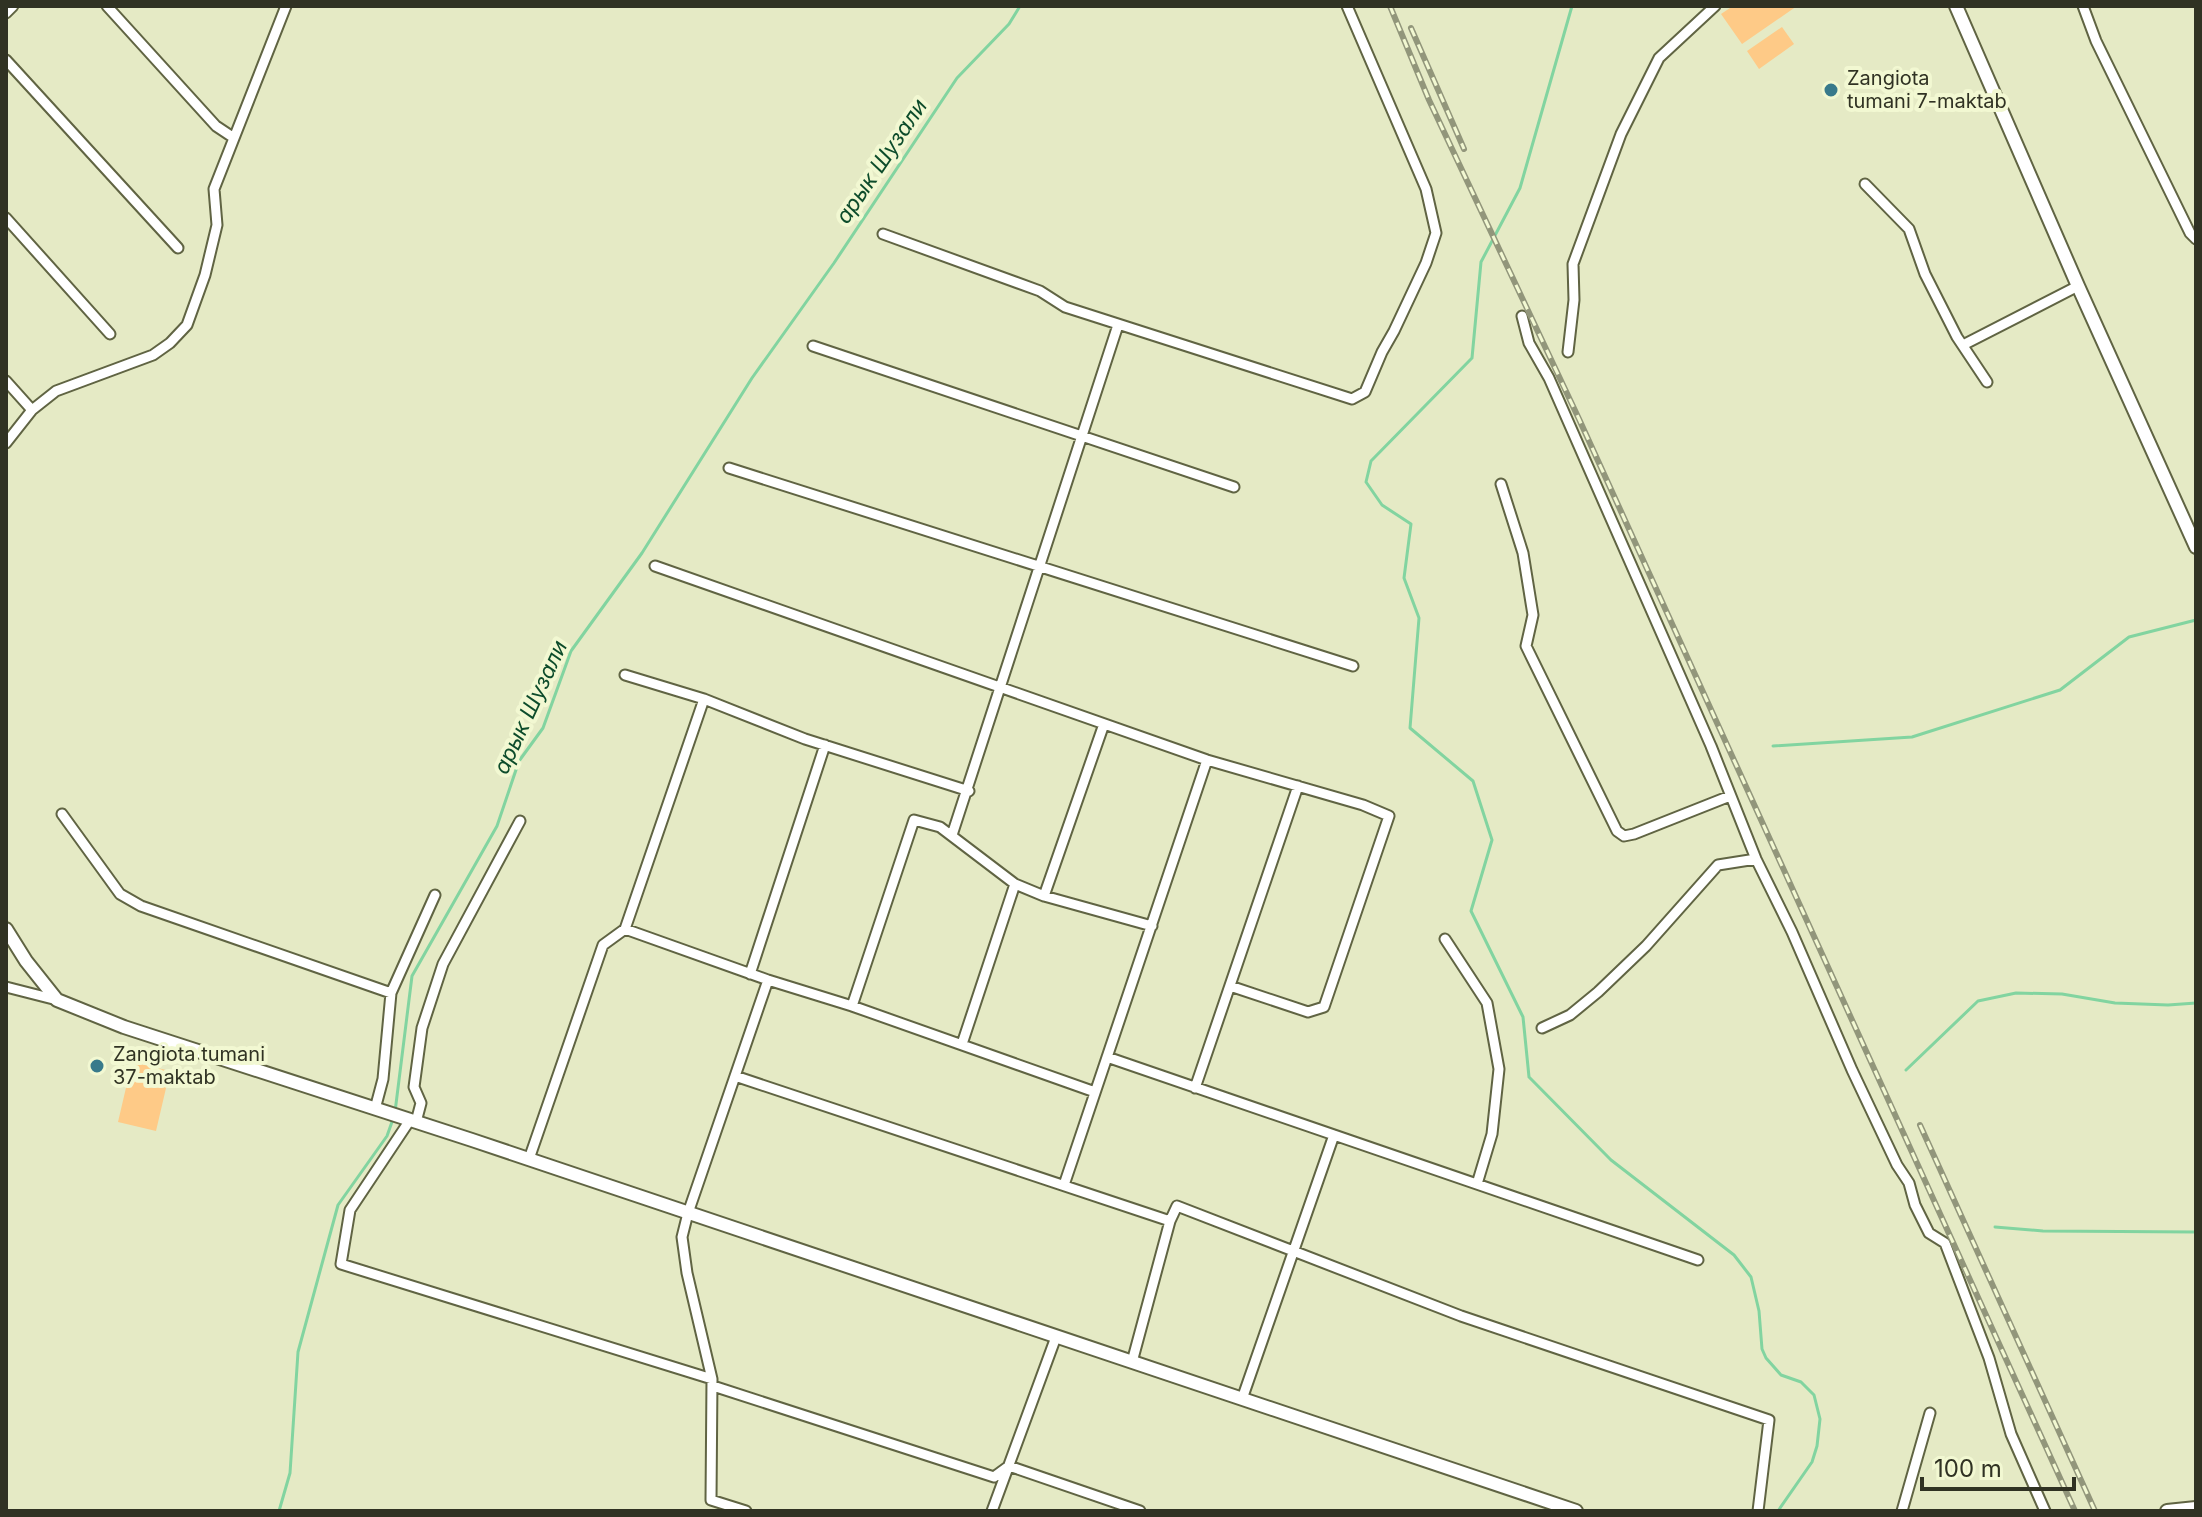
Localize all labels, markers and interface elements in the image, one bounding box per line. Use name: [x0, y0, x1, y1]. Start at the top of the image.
place label: Zangiota tumani 7-maktab: [1847, 66, 2007, 113]
marker: Zangiota tumani 7-maktab: [1822, 81, 1840, 99]
water label: арык Шузали: [830, 94, 932, 228]
water label: арык Шузали: [488, 636, 572, 778]
place label: Zangiota tumani 37-maktab: [113, 1042, 265, 1089]
marker: Zangiota tumani 37-maktab: [88, 1057, 106, 1075]
scale bar: [1922, 1441, 2074, 1491]
text: 100 m: [1934, 1454, 2002, 1483]

